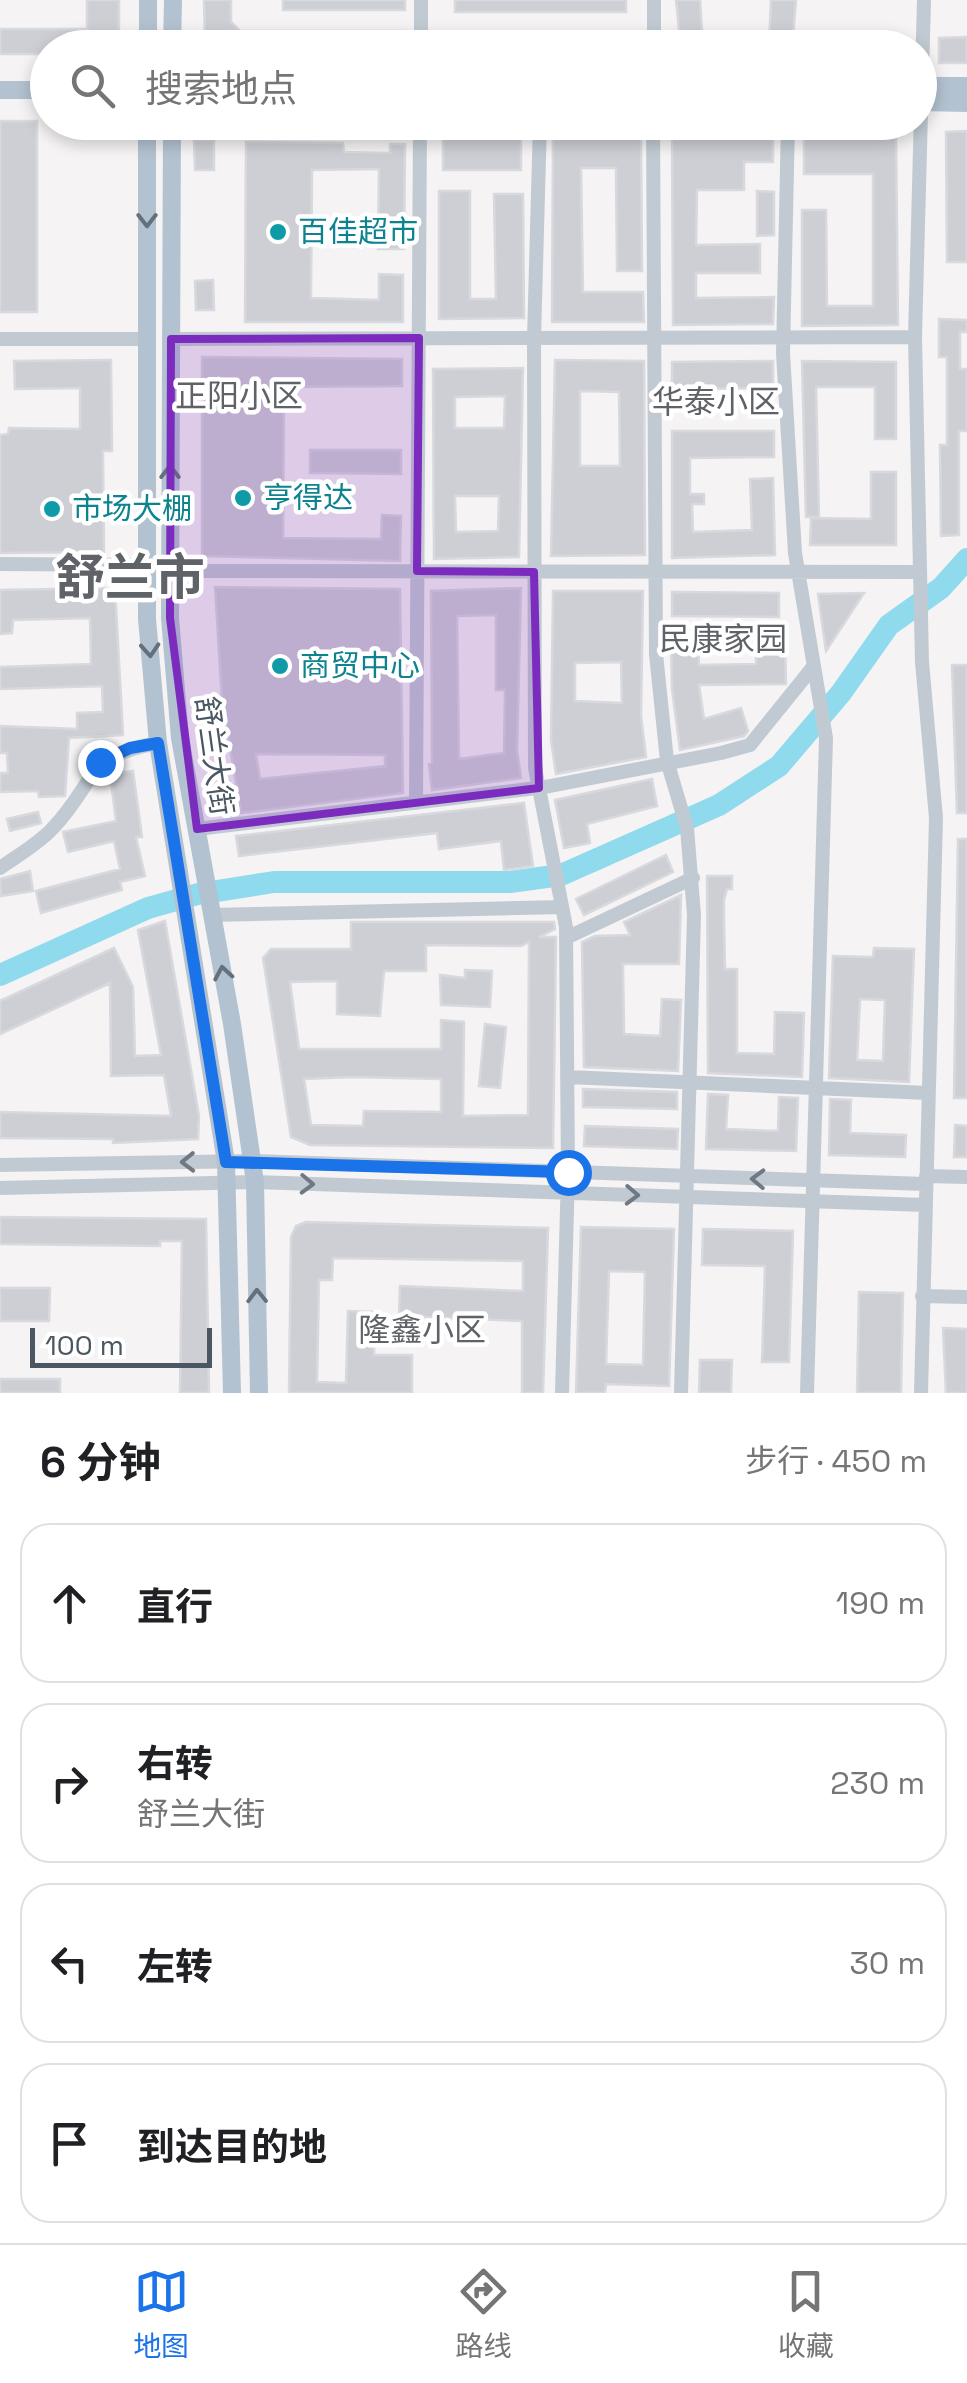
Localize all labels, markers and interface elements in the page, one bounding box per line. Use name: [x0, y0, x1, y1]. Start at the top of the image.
search box: [30, 30, 937, 140]
icon: search: [65, 58, 120, 113]
text: 搜索地点: [145, 65, 297, 113]
one-way arrow: [136, 212, 158, 228]
place label: 百佳超市: [298, 212, 418, 251]
marker: 百佳超市: [267, 221, 289, 243]
district label: 正阳小区: [175, 376, 303, 416]
district label: 华泰小区: [652, 382, 780, 422]
one-way arrow: [159, 463, 181, 478]
place label: 亨得达: [263, 478, 353, 517]
marker: 亨得达: [232, 487, 254, 509]
place label: 市场大棚: [72, 489, 192, 528]
marker: 市场大棚: [41, 498, 63, 520]
district label: 舒兰市: [55, 546, 205, 610]
district label: 民康家园: [659, 619, 787, 659]
one-way arrow: [138, 642, 160, 658]
place label: 商贸中心: [300, 646, 420, 685]
marker: 商贸中心: [269, 655, 291, 677]
street label: 舒兰大街: [187, 694, 242, 818]
route end: [78, 740, 124, 786]
one-way arrow: [213, 965, 234, 981]
route start: [546, 1150, 592, 1196]
one-way arrow: [180, 1151, 196, 1173]
one-way arrow: [750, 1168, 766, 1189]
one-way arrow: [300, 1173, 316, 1194]
one-way arrow: [625, 1184, 641, 1205]
one-way arrow: [247, 1287, 268, 1303]
district label: 隆鑫小区: [358, 1310, 486, 1350]
scale bar: [30, 1323, 212, 1368]
text: 100 m: [45, 1327, 124, 1363]
text: 6 分钟: [40, 1436, 161, 1489]
text: 步行 · 450 m: [745, 1441, 927, 1481]
icon: ahead: [42, 1576, 97, 1631]
text: 直行: [137, 1583, 213, 1631]
text: 190 m: [836, 1583, 925, 1623]
text: 右转: [137, 1740, 213, 1788]
icon: right: [42, 1756, 97, 1811]
text: 230 m: [830, 1763, 925, 1803]
text: 舒兰大街: [137, 1794, 265, 1834]
icon: left: [42, 1936, 97, 1991]
text: 左转: [137, 1943, 213, 1991]
text: 30 m: [849, 1943, 925, 1983]
icon: arrive: [42, 2116, 97, 2171]
text: 到达目的地: [137, 2123, 327, 2171]
tab: 地图: [133, 2264, 189, 2364]
tab: 路线: [455, 2264, 512, 2364]
tab: 收藏: [778, 2264, 834, 2364]

